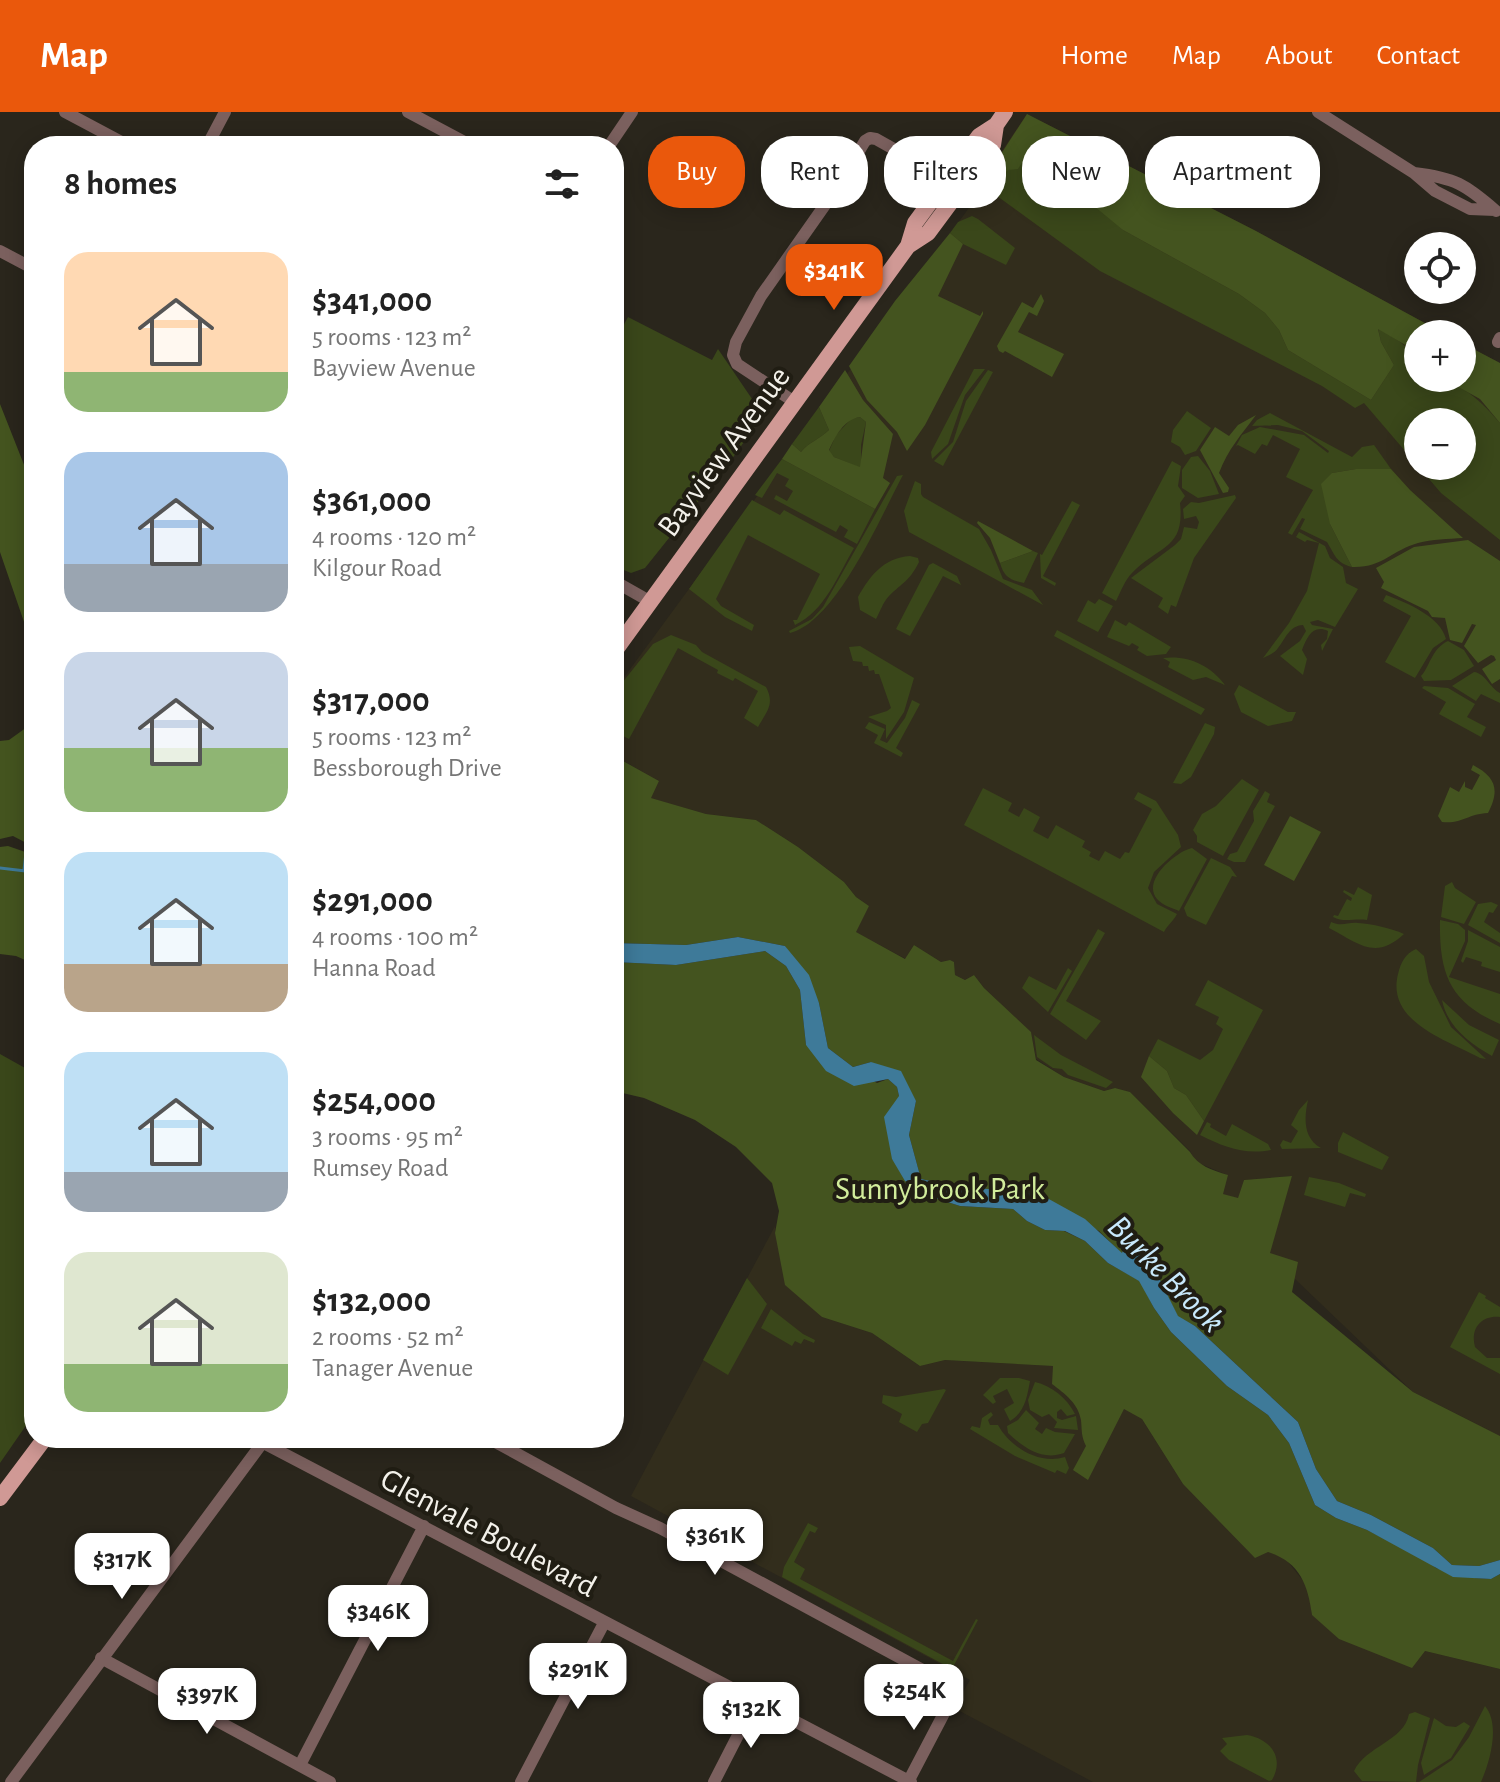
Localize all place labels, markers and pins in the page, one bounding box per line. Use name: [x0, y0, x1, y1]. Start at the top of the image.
pin: $341K: [778, 244, 890, 312]
pin: $361K: [659, 1509, 771, 1577]
pin: $317K: [66, 1533, 178, 1601]
pin: $346K: [322, 1585, 434, 1653]
pin: $291K: [522, 1643, 634, 1711]
pin: $254K: [858, 1664, 970, 1732]
pin: $397K: [151, 1668, 263, 1736]
pin: $132K: [695, 1682, 807, 1750]

